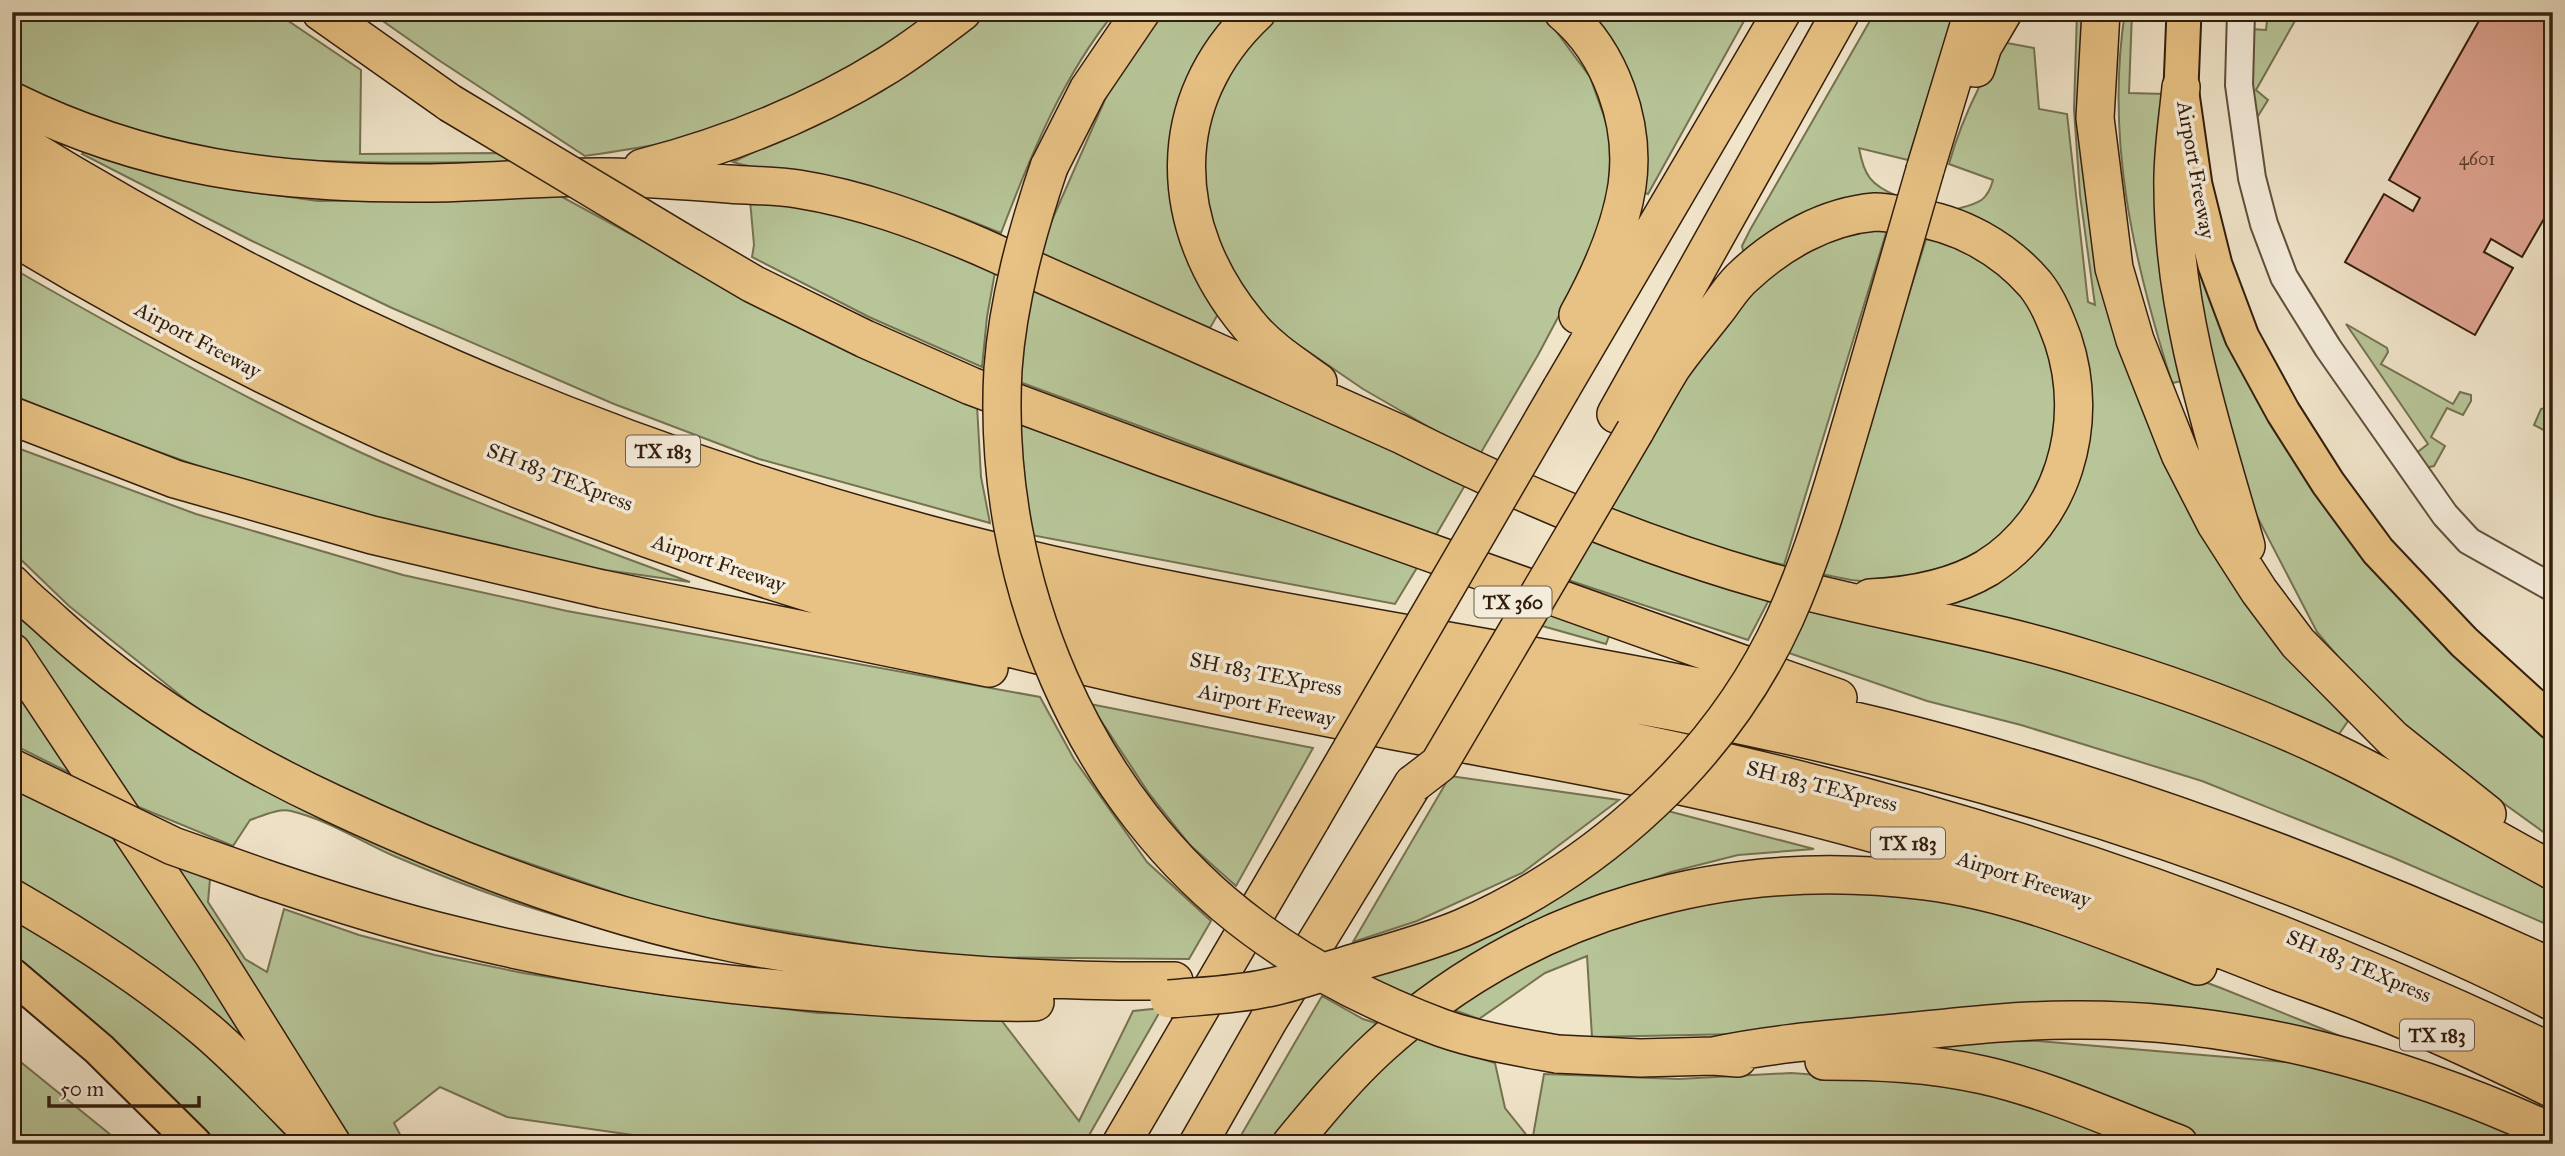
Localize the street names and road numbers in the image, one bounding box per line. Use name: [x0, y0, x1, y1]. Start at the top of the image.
street label: Airport Freeway: [2171, 98, 2221, 242]
street label: Airport Freeway: [129, 295, 267, 385]
road number: TX 183: [626, 436, 700, 466]
street label: SH 183 TEXpress: [483, 437, 637, 517]
street label: Airport Freeway: [648, 528, 790, 598]
road number: TX 360: [1474, 586, 1552, 618]
street label: SH 183 TEXpress: [1188, 646, 1344, 702]
street label: Airport Freeway: [1195, 678, 1339, 732]
street label: SH 183 TEXpress: [1744, 755, 1900, 817]
road number: TX 183: [1871, 828, 1945, 858]
street label: Airport Freeway: [1953, 845, 2095, 913]
street label: SH 183 TEXpress: [2283, 924, 2435, 1008]
road number: TX 183: [2400, 1020, 2474, 1050]

